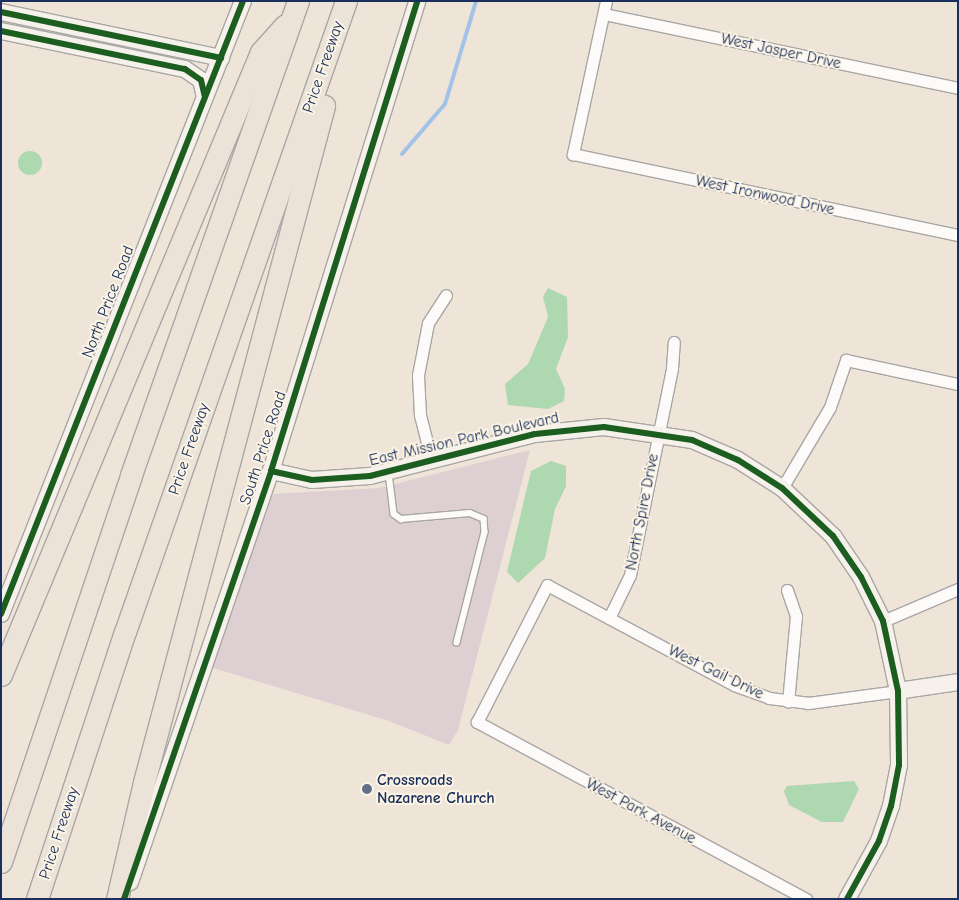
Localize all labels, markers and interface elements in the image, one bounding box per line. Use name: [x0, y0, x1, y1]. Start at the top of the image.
street label: Price Freeway: [298, 18, 348, 116]
street label: West Jasper Drive: [719, 29, 843, 73]
street label: West Ironwood Drive: [694, 171, 836, 219]
street label: North Price Road: [78, 243, 138, 361]
street label: South Price Road: [236, 389, 290, 507]
street label: Price Freeway: [164, 400, 214, 498]
street label: East Mission Park Boulevard: [367, 408, 561, 470]
street label: North Spire Drive: [621, 452, 663, 572]
street label: West Gail Drive: [665, 641, 767, 703]
place label: Crossroads Nazarene Church: [377, 770, 495, 808]
street label: West Park Avenue: [583, 774, 699, 848]
marker: Crossroads Nazarene Church: [361, 783, 373, 795]
street label: Price Freeway: [35, 784, 83, 882]

